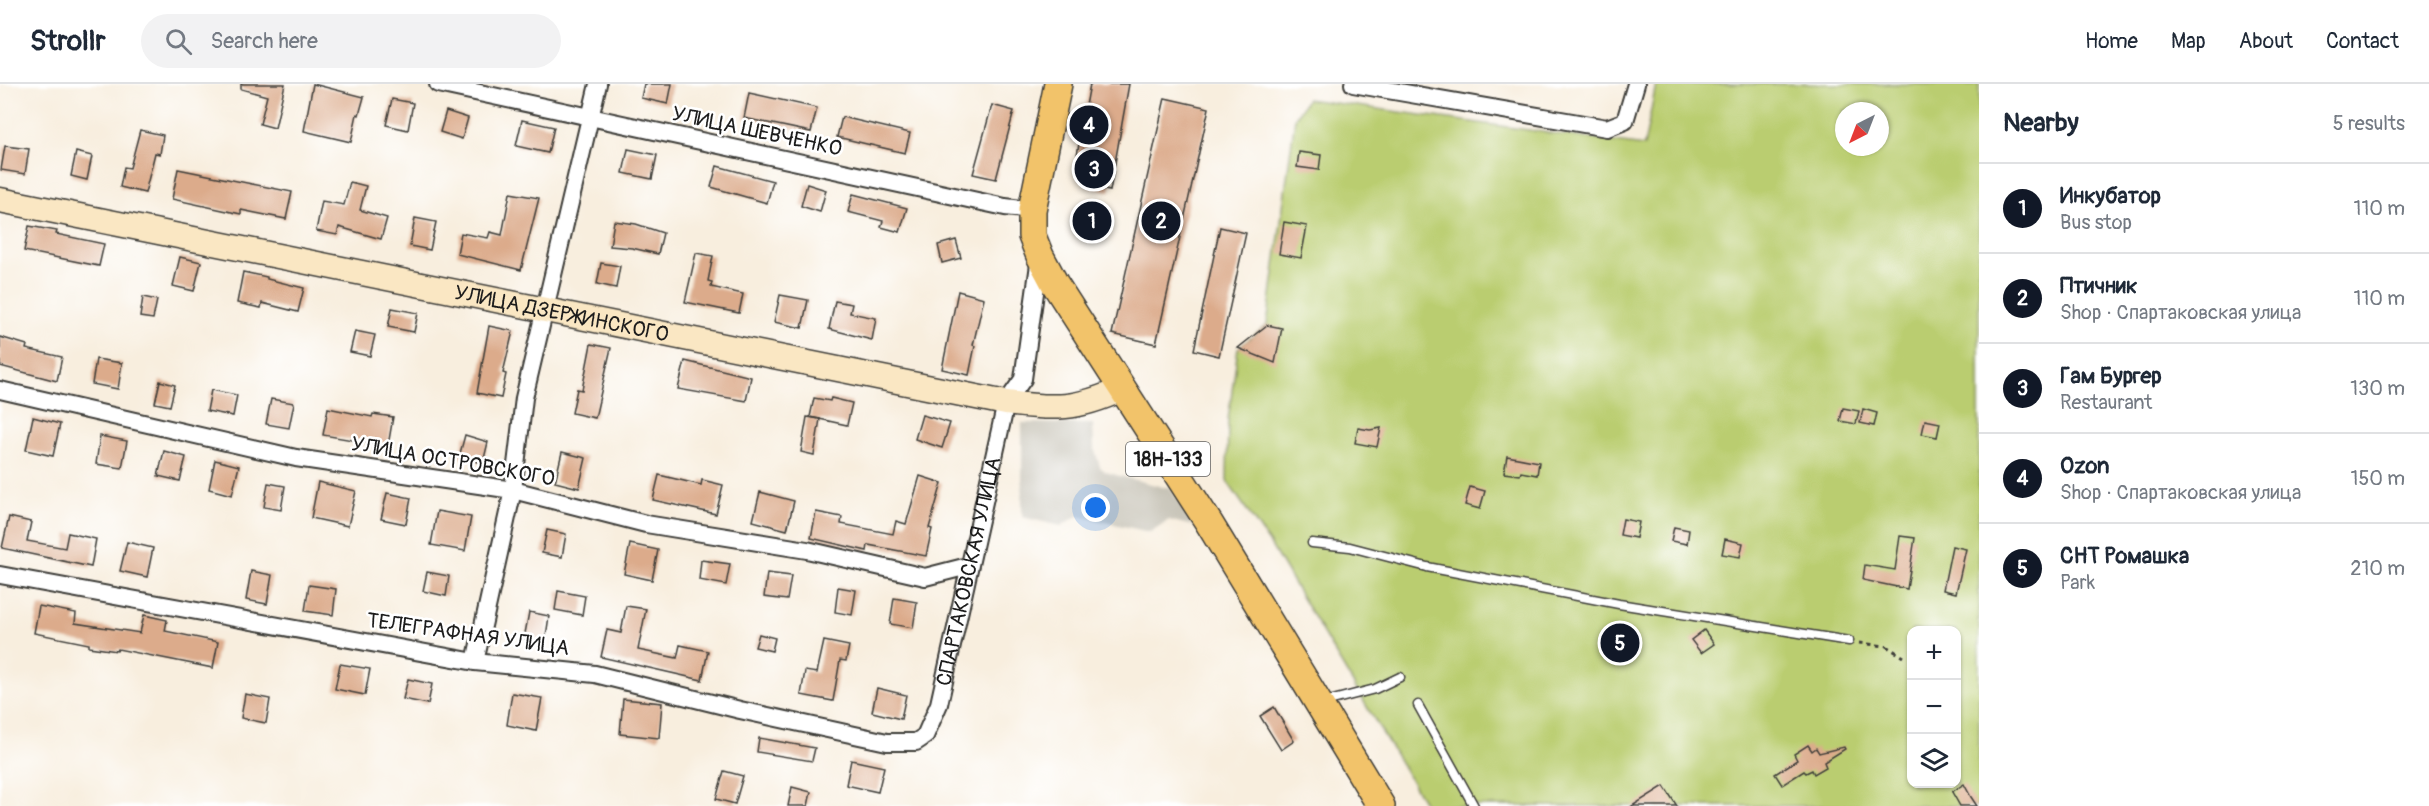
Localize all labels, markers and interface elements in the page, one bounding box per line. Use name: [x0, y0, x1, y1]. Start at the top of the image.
search box: [141, 14, 561, 68]
text: Strollr: [30, 24, 105, 59]
icon: search: [162, 25, 195, 58]
text: Search here: [210, 27, 318, 55]
text: Home: [2085, 28, 2138, 55]
text: Map: [2171, 28, 2206, 55]
text: About: [2239, 28, 2293, 55]
text: Contact: [2326, 28, 2399, 55]
street label: УЛИЦА ШЕВЧЕНКО: [669, 100, 844, 163]
pin: 4: [1070, 102, 1108, 147]
north arrow: [1835, 102, 1889, 156]
text: Nearby: [2003, 107, 2079, 139]
text: 5 results: [2333, 111, 2405, 136]
pin: 3: [1074, 146, 1114, 191]
text: Инкубатор: [2060, 182, 2161, 210]
text: 1: [2019, 196, 2026, 221]
text: 110 m: [2354, 196, 2405, 221]
pin: 1: [1072, 198, 1112, 244]
pin: 2: [1142, 198, 1180, 244]
text: Bus stop: [2060, 210, 2132, 235]
text: Птичник: [2060, 272, 2137, 300]
street label: УЛИЦА ДЗЕРЖИНСКОГО: [452, 279, 671, 349]
text: 2: [2017, 286, 2028, 311]
text: 110 m: [2354, 286, 2405, 311]
text: Shop · Спартаковская улица: [2060, 300, 2301, 325]
text: Гам Бургер: [2060, 362, 2162, 390]
text: 3: [2017, 376, 2028, 401]
text: 130 m: [2350, 376, 2405, 401]
text: Restaurant: [2060, 390, 2152, 415]
street label: УЛИЦА ОСТРОВСКОГО: [349, 430, 557, 493]
road number: 18Н-133: [1126, 442, 1210, 476]
text: Ozon: [2060, 452, 2109, 480]
street label: СПАРТАКОВСКАЯ УЛИЦА: [930, 454, 1008, 689]
text: 4: [2017, 466, 2028, 491]
text: 150 m: [2351, 466, 2405, 491]
text: Shop · Спартаковская улица: [2060, 480, 2301, 505]
your location: [1081, 493, 1110, 522]
text: СНТ Ромашка: [2060, 542, 2189, 570]
text: 5: [2017, 556, 2028, 581]
text: 210 m: [2350, 556, 2405, 581]
text: Park: [2060, 570, 2095, 595]
street label: ТЕЛЕГРАФНАЯ УЛИЦА: [365, 607, 571, 662]
pin: 5: [1600, 620, 1640, 666]
map controls: [1907, 626, 1961, 788]
button: +: [1907, 626, 1961, 680]
button: −: [1907, 680, 1961, 734]
button: layers: [1907, 734, 1961, 788]

